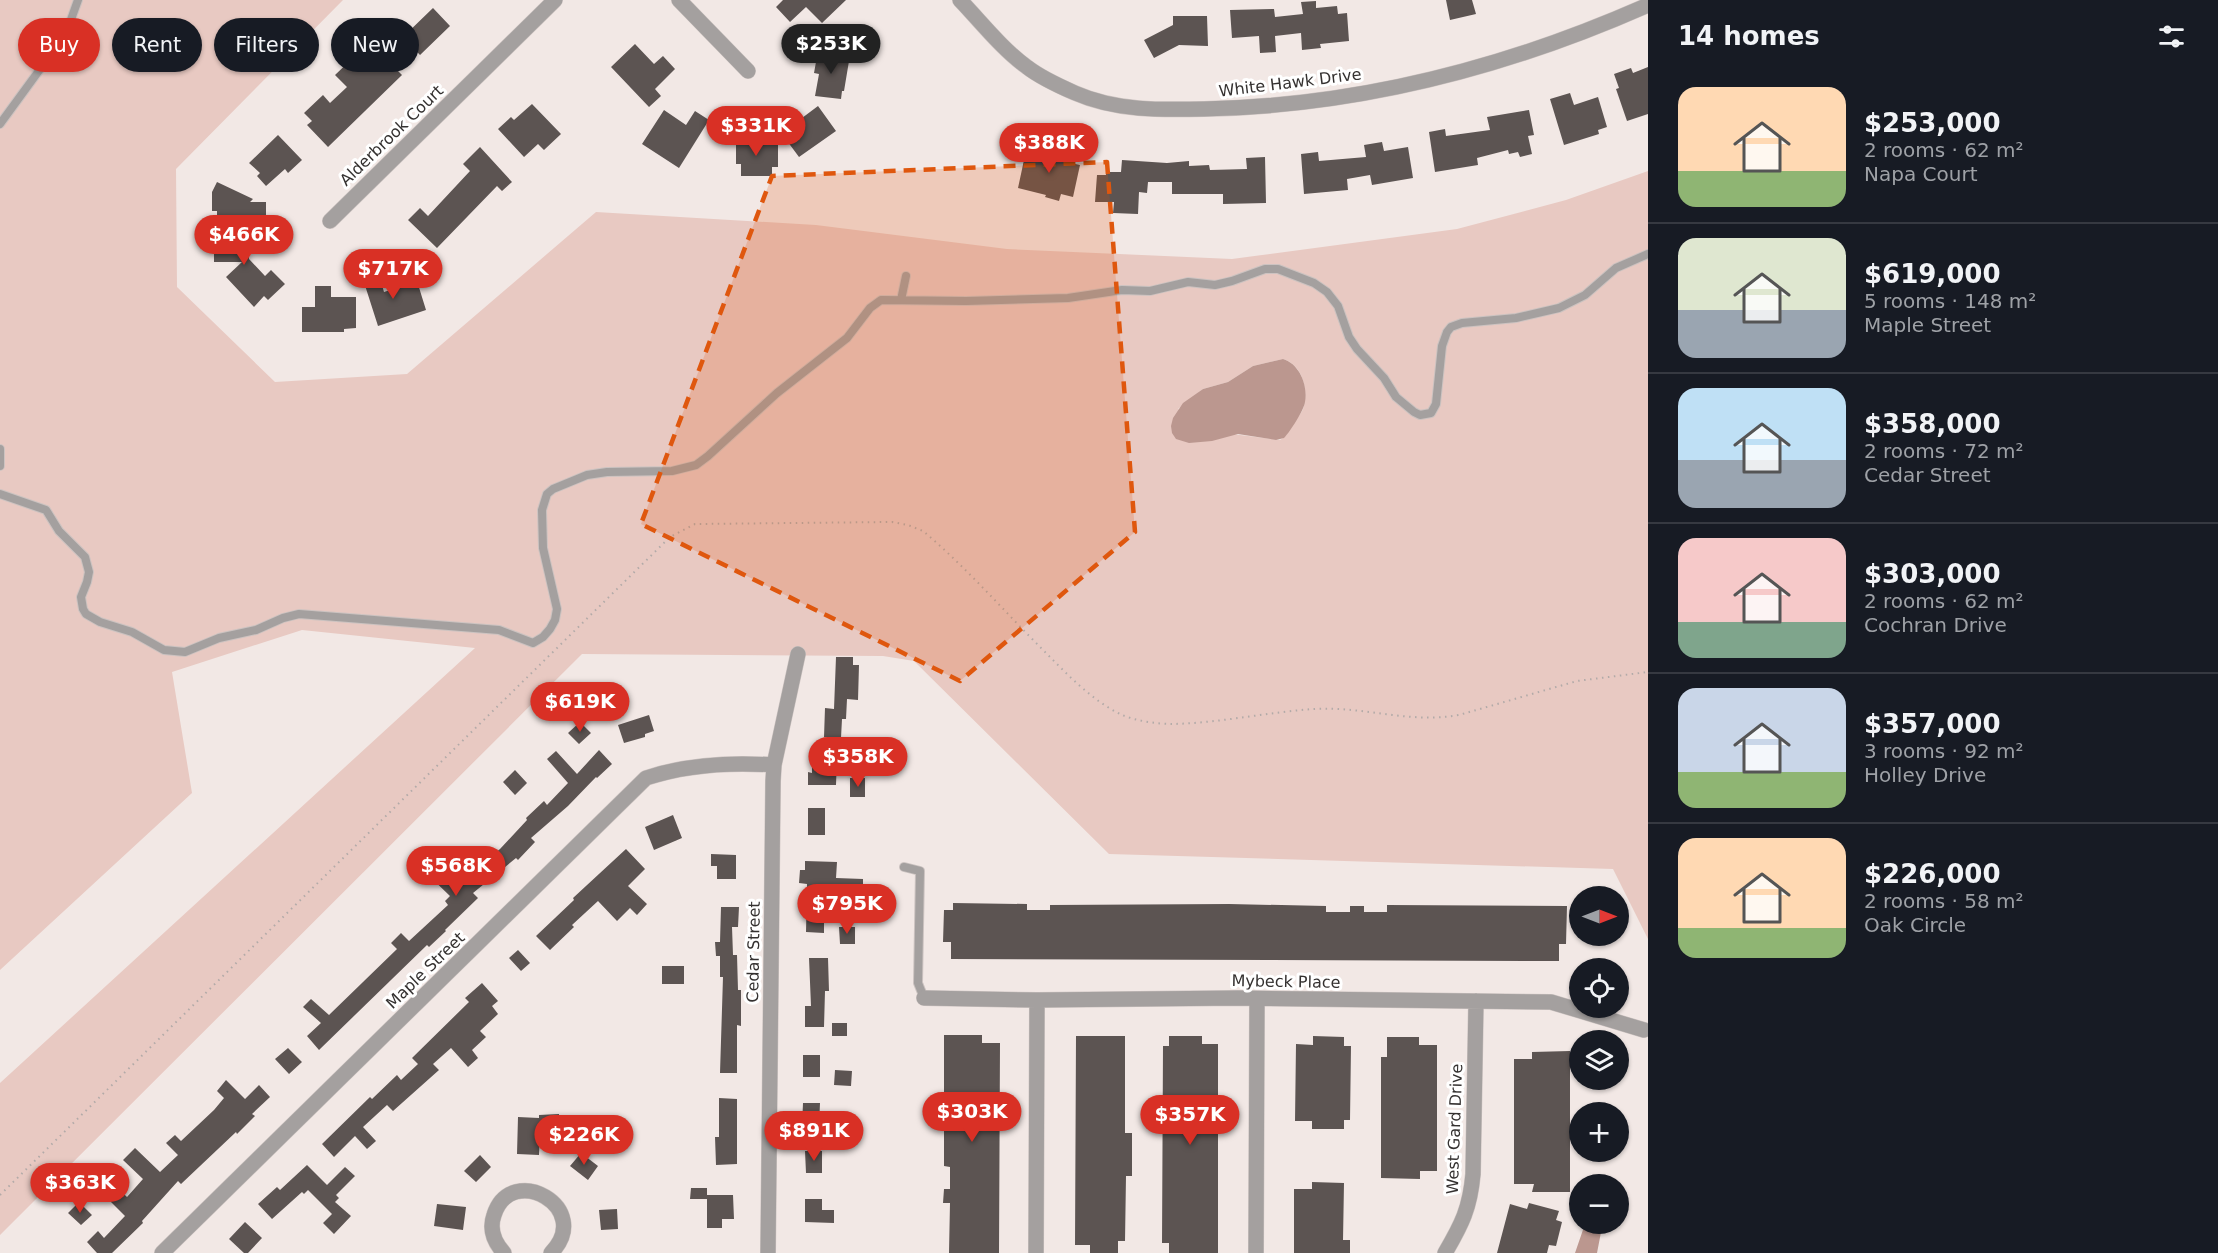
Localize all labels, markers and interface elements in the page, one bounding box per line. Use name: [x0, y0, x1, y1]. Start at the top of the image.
chip: Buy: [18, 18, 100, 72]
chip: Rent: [112, 18, 202, 72]
chip: Filters: [214, 18, 319, 72]
chip: New: [331, 18, 419, 72]
icon: filters: [2155, 20, 2188, 53]
text: 14 homes: [1678, 21, 1820, 51]
pin: $253K: [789, 24, 873, 75]
text: $253K: [795, 31, 867, 55]
street label: White Hawk Drive: [1218, 64, 1362, 101]
street label: Alderbrook Court: [336, 81, 447, 190]
pin: $331K: [714, 106, 798, 157]
text: $253,000: [1864, 108, 2001, 138]
icon: home: [1726, 111, 1798, 183]
text: $331K: [720, 113, 792, 137]
pin: $388K: [1007, 123, 1091, 174]
text: $388K: [1013, 130, 1085, 154]
text: 2 rooms · 62 m²: [1864, 138, 2024, 162]
text: Napa Court: [1864, 162, 1977, 186]
pin: $466K: [202, 215, 286, 266]
text: $466K: [208, 222, 280, 246]
pin: $717K: [351, 249, 435, 300]
text: $717K: [357, 256, 429, 280]
text: $619,000: [1864, 259, 2001, 289]
icon: home: [1726, 262, 1798, 334]
text: 5 rooms · 148 m²: [1864, 289, 2036, 313]
text: Maple Street: [1864, 313, 1991, 337]
text: $358,000: [1864, 409, 2001, 439]
icon: home: [1726, 412, 1798, 484]
text: 2 rooms · 72 m²: [1864, 439, 2024, 463]
text: Cedar Street: [1864, 463, 1991, 487]
text: $303,000: [1864, 559, 2001, 589]
icon: home: [1726, 562, 1798, 634]
text: 2 rooms · 62 m²: [1864, 589, 2024, 613]
text: Cochran Drive: [1864, 613, 2007, 637]
pin: $619K: [538, 682, 622, 733]
text: $619K: [544, 689, 616, 713]
text: $357,000: [1864, 709, 2001, 739]
icon: home: [1726, 712, 1798, 784]
pin: $358K: [816, 737, 900, 788]
text: 3 rooms · 92 m²: [1864, 739, 2024, 763]
text: $358K: [822, 744, 894, 768]
text: Holley Drive: [1864, 763, 1986, 787]
pin: $568K: [414, 846, 498, 897]
text: $568K: [420, 853, 492, 877]
text: $226,000: [1864, 859, 2001, 889]
icon: home: [1726, 862, 1798, 934]
pin: $795K: [805, 884, 889, 935]
north arrow: [1569, 886, 1629, 946]
map controls: [1569, 886, 1629, 1234]
text: 2 rooms · 58 m²: [1864, 889, 2024, 913]
text: $795K: [811, 891, 883, 915]
street label: Cedar Street: [743, 901, 764, 1003]
text: Oak Circle: [1864, 913, 1966, 937]
street label: Maple Street: [382, 928, 469, 1013]
button: locate: [1569, 958, 1629, 1018]
street label: Mybeck Place: [1231, 971, 1341, 992]
button: layers: [1569, 1030, 1629, 1090]
street label: West Gard Drive: [1443, 1063, 1466, 1195]
pin: $303K: [930, 1092, 1014, 1143]
pin: $357K: [1148, 1095, 1232, 1146]
text: $303K: [936, 1099, 1008, 1123]
text: $357K: [1154, 1102, 1226, 1126]
button: +: [1569, 1102, 1629, 1162]
pin: $891K: [772, 1111, 856, 1162]
pin: $226K: [542, 1115, 626, 1166]
text: $891K: [778, 1118, 850, 1142]
text: $226K: [548, 1122, 620, 1146]
pin: $363K: [38, 1163, 122, 1214]
text: $363K: [44, 1170, 116, 1194]
button: −: [1569, 1174, 1629, 1234]

